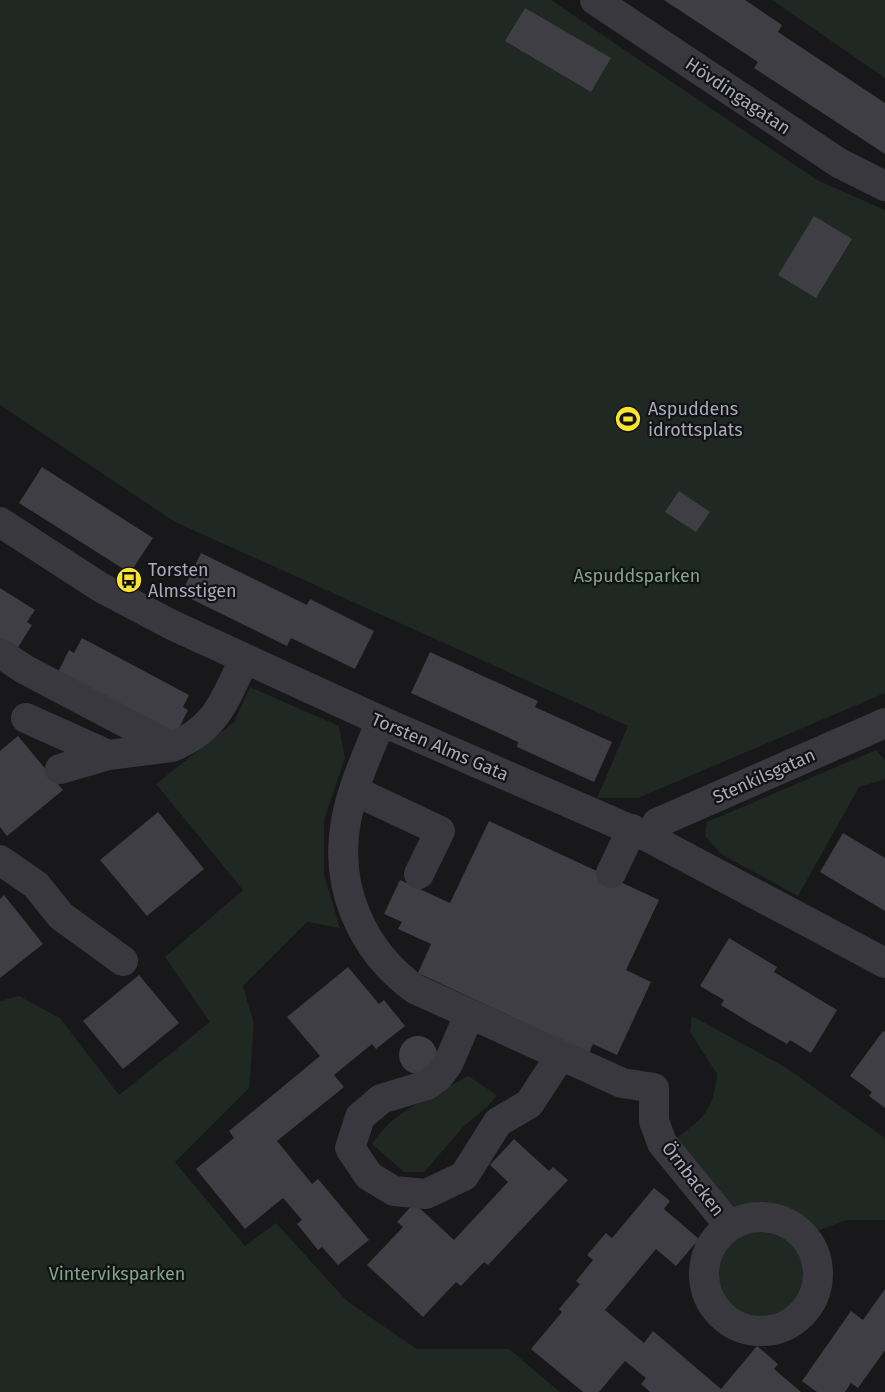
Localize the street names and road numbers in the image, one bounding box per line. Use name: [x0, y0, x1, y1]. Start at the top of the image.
street label: Hövdingagatan: [681, 53, 795, 139]
street label: Torsten Alms Gata: [368, 708, 512, 786]
street label: Stenkilsgatan: [709, 744, 819, 808]
street label: Örnbacken: [657, 1137, 729, 1221]

